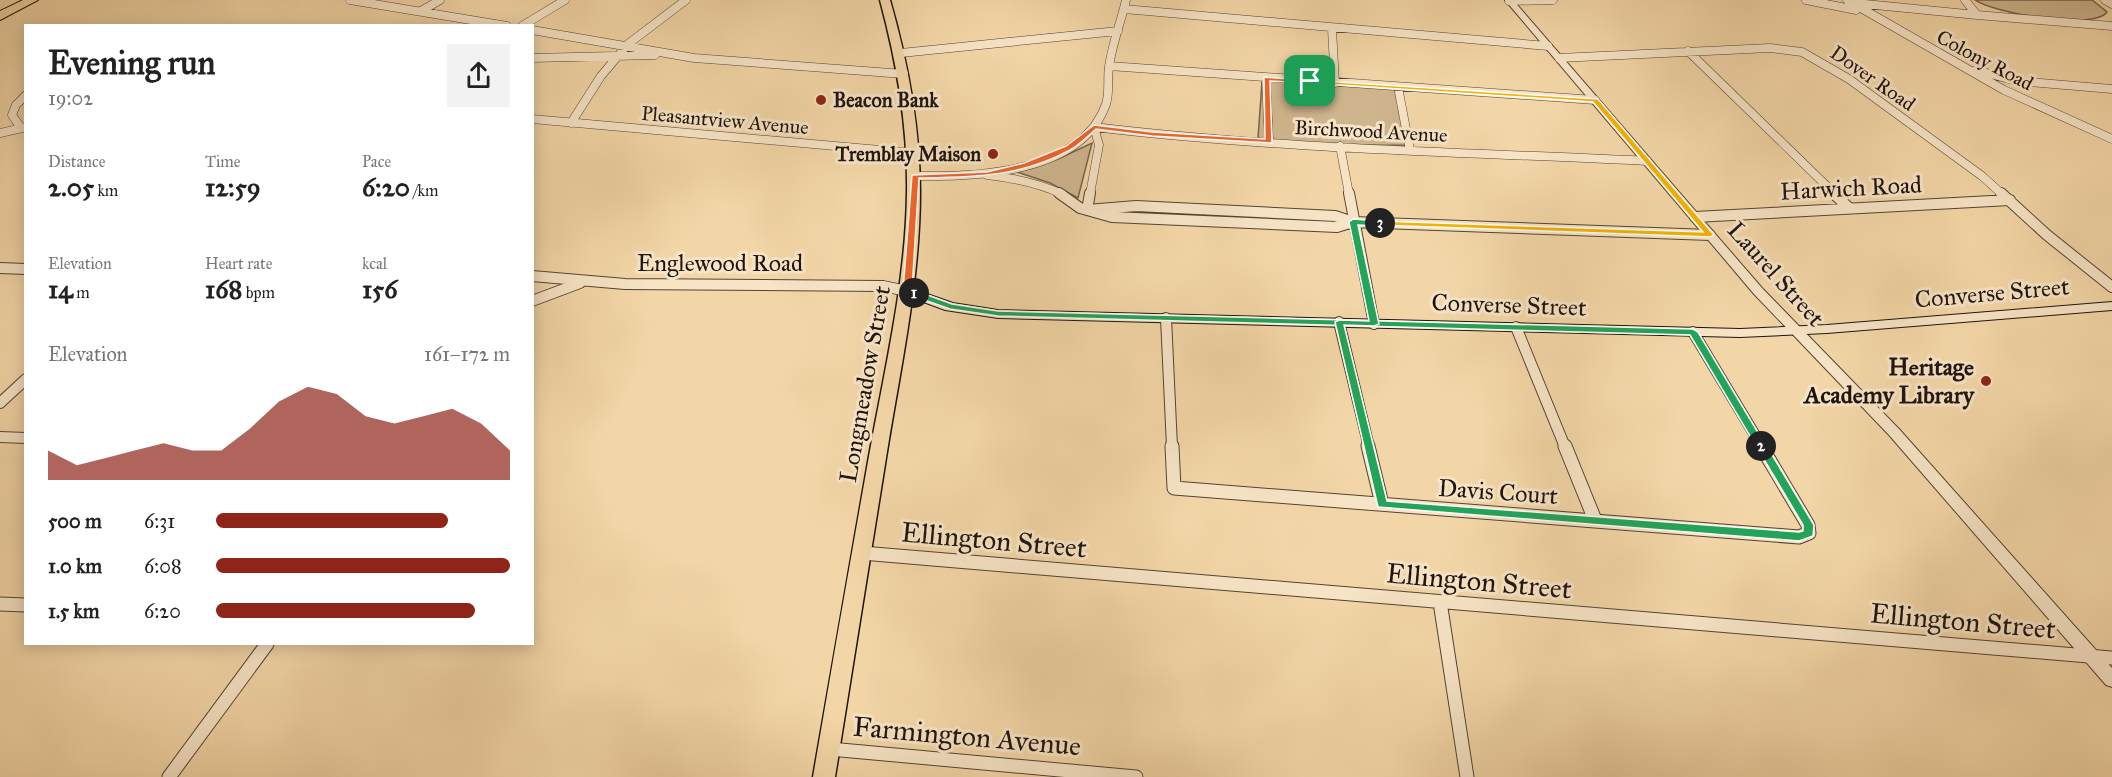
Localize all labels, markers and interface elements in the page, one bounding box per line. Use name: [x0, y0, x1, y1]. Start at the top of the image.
street label: Colony Road: [1933, 25, 2037, 95]
street label: Dover Road: [1826, 40, 1920, 116]
text: Evening run: [48, 43, 215, 83]
button: share: [447, 44, 510, 107]
pin: [1284, 55, 1335, 106]
icon: arrive: [1293, 64, 1326, 97]
text: 19:02: [48, 86, 93, 110]
place label: Beacon Bank: [833, 88, 939, 112]
marker: Beacon Bank: [814, 93, 828, 107]
street label: Pleasantview Avenue: [640, 101, 810, 139]
street label: Birchwood Avenue: [1294, 115, 1448, 147]
place label: Tremblay Maison: [835, 142, 981, 167]
marker: Tremblay Maison: [986, 147, 1000, 161]
text: Distance: [48, 152, 105, 171]
text: Time: [205, 152, 240, 171]
text: Pace: [362, 152, 391, 171]
street label: Harwich Road: [1779, 169, 1923, 207]
text: 2.05: [48, 171, 94, 203]
text: 12:59: [205, 171, 261, 203]
text: 6:20: [362, 171, 410, 203]
text: km: [94, 181, 118, 200]
text: /km: [410, 181, 438, 200]
pin: 3: [1365, 208, 1395, 238]
text: 3: [1377, 213, 1383, 232]
street label: Laurel Street: [1721, 215, 1831, 333]
street label: Englewood Road: [637, 248, 803, 278]
text: Elevation: [48, 254, 112, 273]
text: Heart rate: [205, 254, 272, 273]
text: kcal: [362, 254, 387, 273]
street label: Converse Street: [1913, 271, 2071, 315]
text: 14: [48, 273, 73, 305]
text: 168: [205, 273, 242, 305]
text: 156: [362, 273, 398, 305]
pin: 1: [899, 278, 929, 308]
text: m: [73, 283, 90, 302]
text: bpm: [242, 283, 275, 302]
street label: Longmeadow Street: [833, 283, 897, 485]
text: 1: [911, 283, 917, 302]
street label: Converse Street: [1431, 287, 1587, 323]
text: Elevation: [48, 342, 127, 366]
text: 161–172 m: [424, 342, 510, 366]
place label: Heritage Academy Library: [1802, 352, 1976, 410]
marker: Heritage Academy Library: [1979, 374, 1993, 388]
pin: 2: [1746, 431, 1776, 461]
text: 2: [1757, 436, 1765, 455]
street label: Davis Court: [1437, 473, 1559, 511]
text: 500 m: [48, 509, 102, 533]
text: 6:31: [144, 509, 175, 533]
street label: Ellington Street: [900, 514, 1088, 566]
text: 1.0 km: [48, 554, 102, 578]
text: 6:08: [144, 554, 182, 578]
street label: Ellington Street: [1385, 555, 1573, 607]
street label: Ellington Street: [1869, 595, 2057, 647]
text: 1.5 km: [48, 599, 99, 623]
text: 6:20: [144, 599, 181, 623]
street label: Farmington Avenue: [851, 709, 1083, 763]

